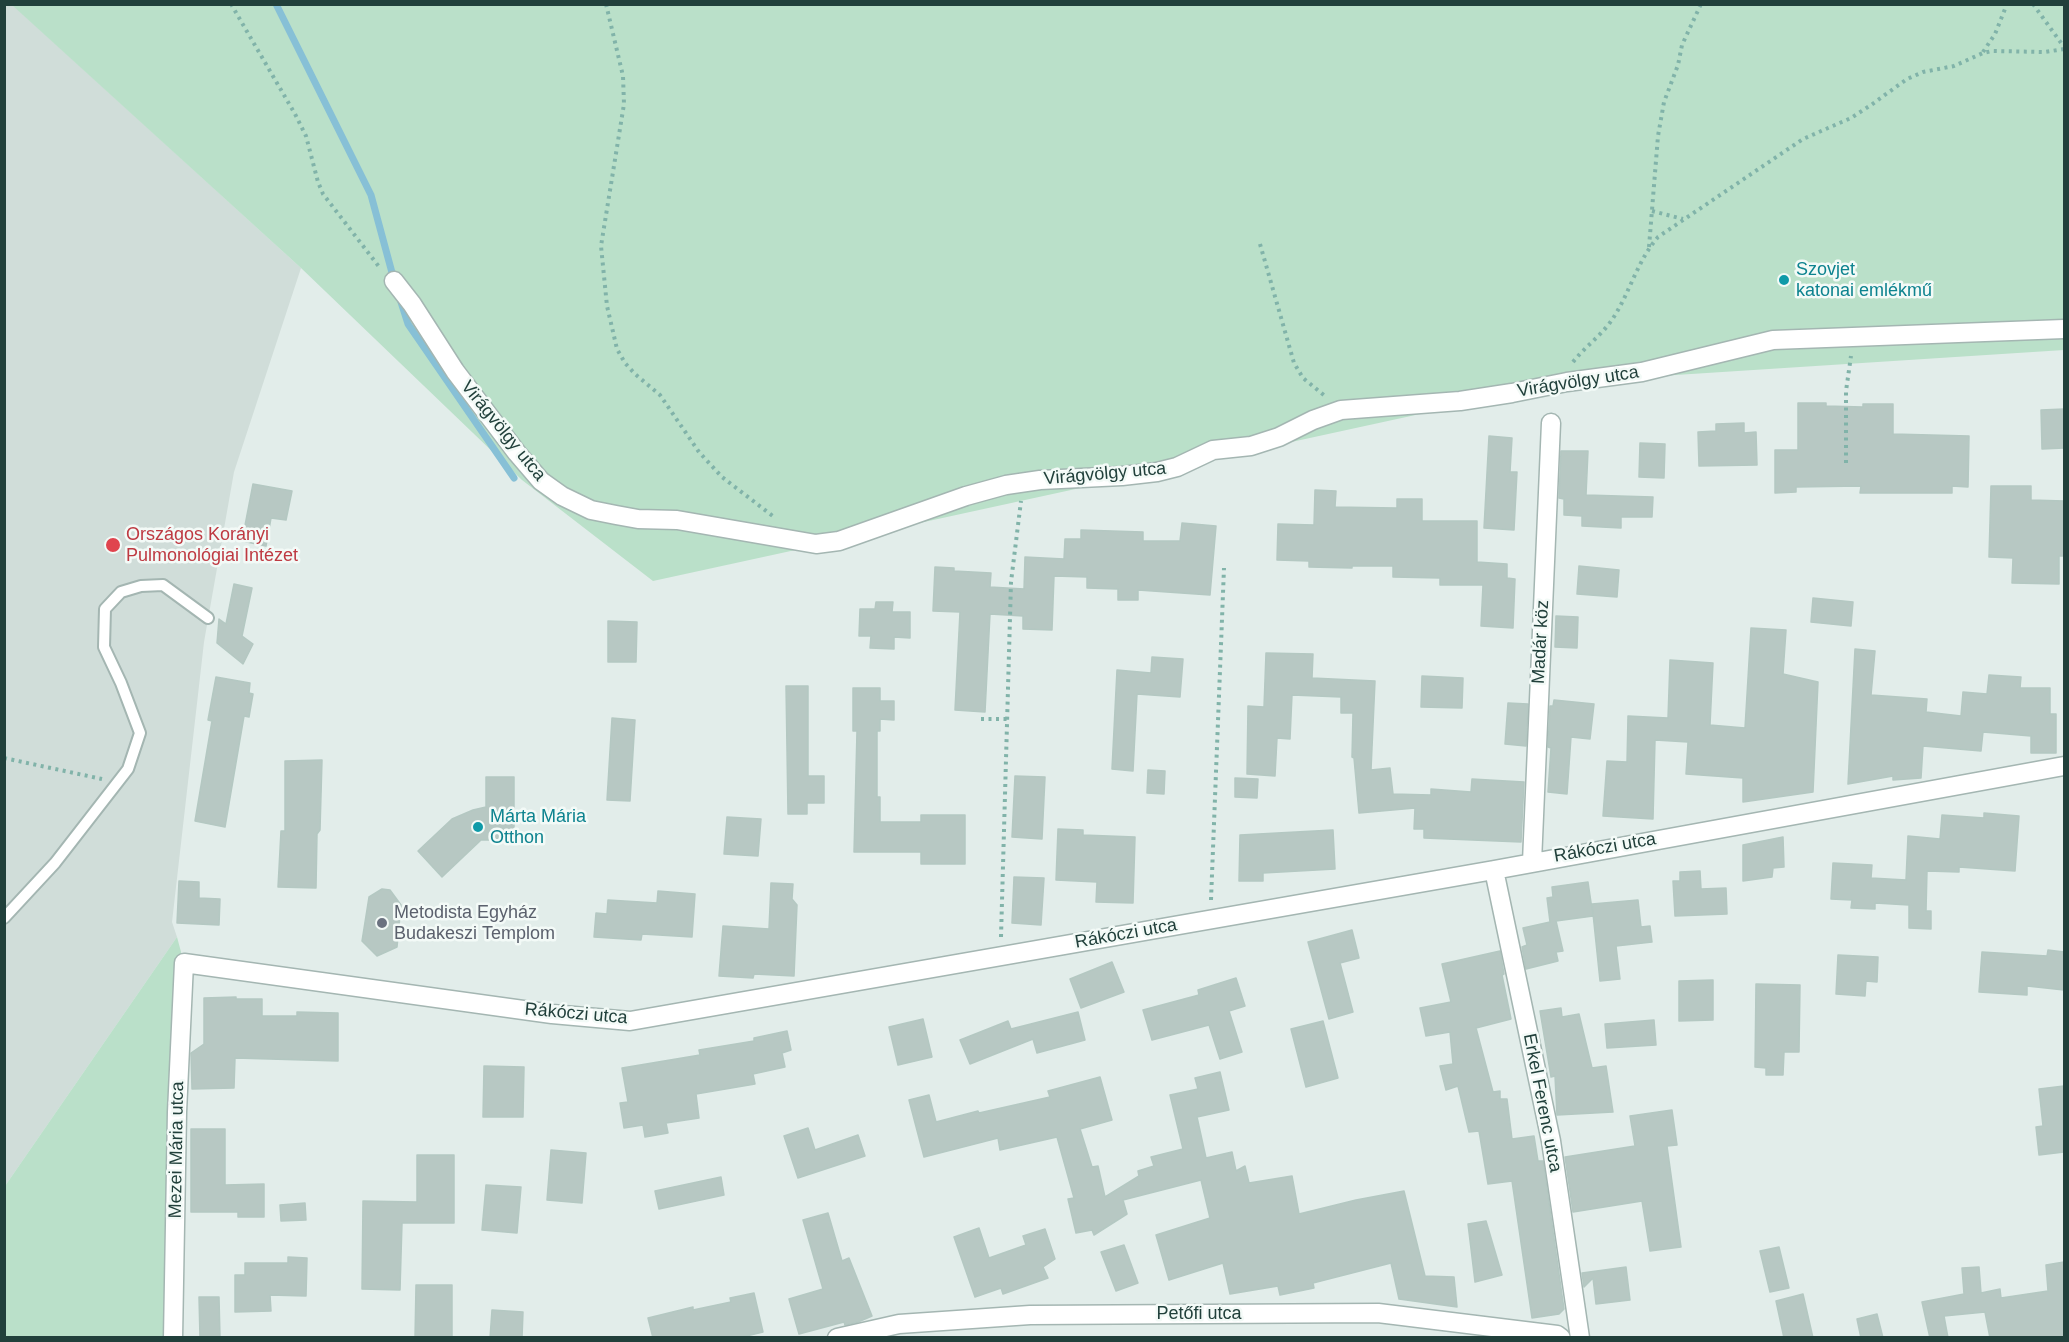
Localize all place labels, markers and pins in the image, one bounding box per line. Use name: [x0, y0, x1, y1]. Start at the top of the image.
place label: Szovjet katonai emlékmű: [1796, 259, 1932, 302]
marker: Szovjet katonai emlékmű: [1777, 273, 1791, 287]
place label: Országos Korányi Pulmonológiai Intézet: [126, 524, 298, 566]
marker: Országos Korányi Pulmonológiai Intézet: [104, 536, 122, 554]
place label: Márta Mária Otthon: [490, 806, 586, 848]
marker: Márta Mária Otthon: [471, 820, 485, 834]
place label: Metodista Egyház Budakeszi Templom: [394, 902, 555, 944]
marker: Metodista Egyház Budakeszi Templom: [375, 916, 389, 930]

